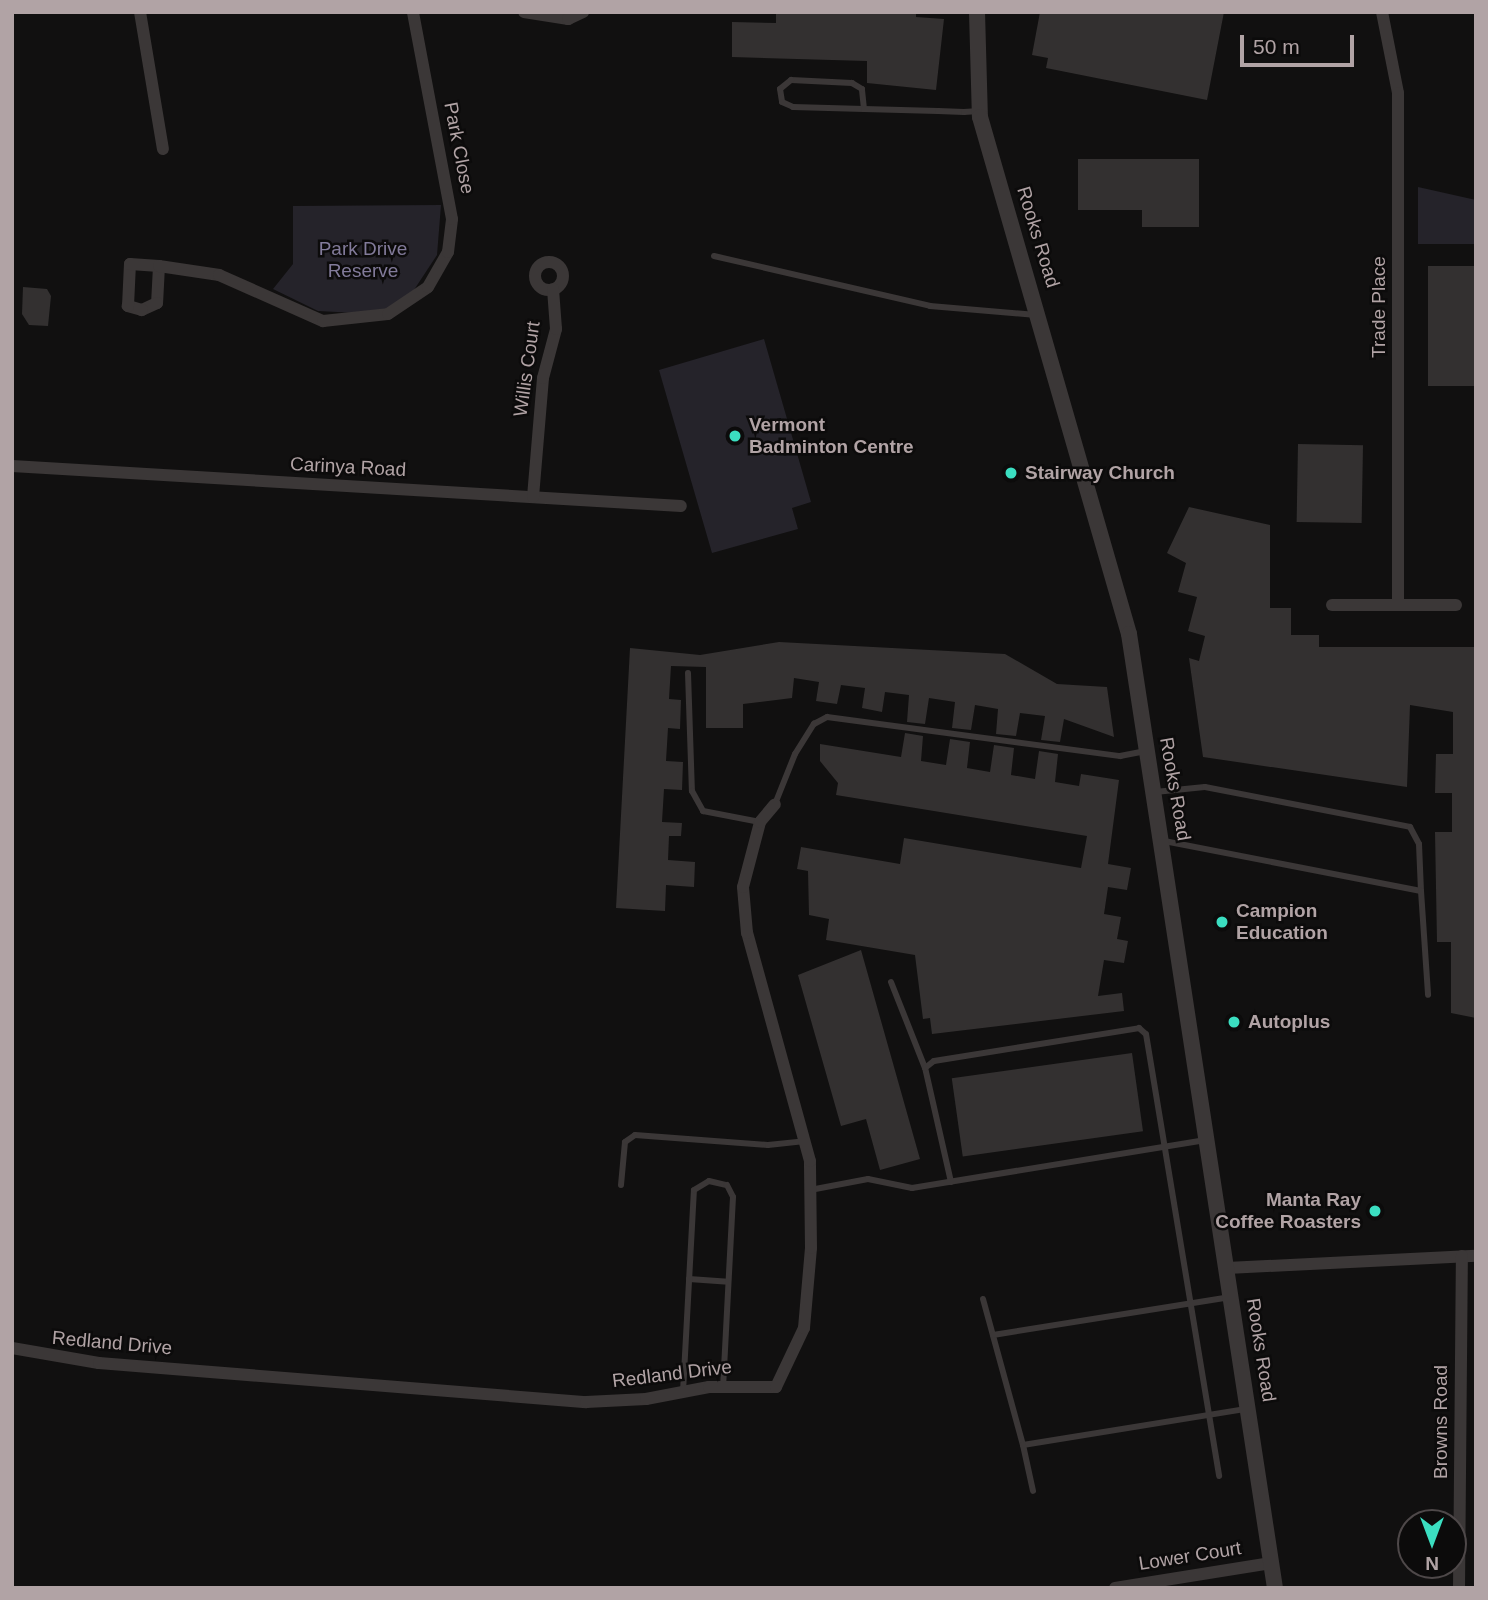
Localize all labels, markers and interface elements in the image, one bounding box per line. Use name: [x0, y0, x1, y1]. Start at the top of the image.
scale bar: [1243, 21, 1357, 65]
text: 50 m: [1253, 35, 1300, 58]
street label: Park Close: [439, 100, 479, 196]
street label: Rooks Road: [1012, 184, 1064, 290]
park label: Park Drive Reserve: [319, 238, 407, 282]
street label: Trade Place: [1368, 256, 1390, 358]
street label: Willis Court: [509, 320, 545, 418]
place label: Vermont Badminton Centre: [749, 414, 914, 458]
marker: Vermont Badminton Centre: [727, 428, 743, 444]
street label: Carinya Road: [289, 453, 407, 481]
place label: Stairway Church: [1025, 462, 1175, 484]
marker: Stairway Church: [1003, 465, 1019, 481]
street label: Rooks Road: [1155, 736, 1195, 842]
place label: Campion Education: [1236, 900, 1328, 944]
marker: Campion Education: [1214, 914, 1230, 930]
place label: Autoplus: [1248, 1011, 1330, 1033]
marker: Autoplus: [1226, 1014, 1242, 1030]
place label: Manta Ray Coffee Roasters: [1215, 1189, 1361, 1233]
marker: Manta Ray Coffee Roasters: [1367, 1203, 1383, 1219]
street label: Rooks Road: [1242, 1297, 1280, 1403]
street label: Redland Drive: [51, 1326, 173, 1360]
street label: Redland Drive: [611, 1355, 733, 1393]
street label: Browns Road: [1430, 1365, 1452, 1479]
north arrow: [1397, 1509, 1467, 1579]
street label: Lower Court: [1137, 1537, 1243, 1575]
text: N: [1425, 1553, 1439, 1574]

